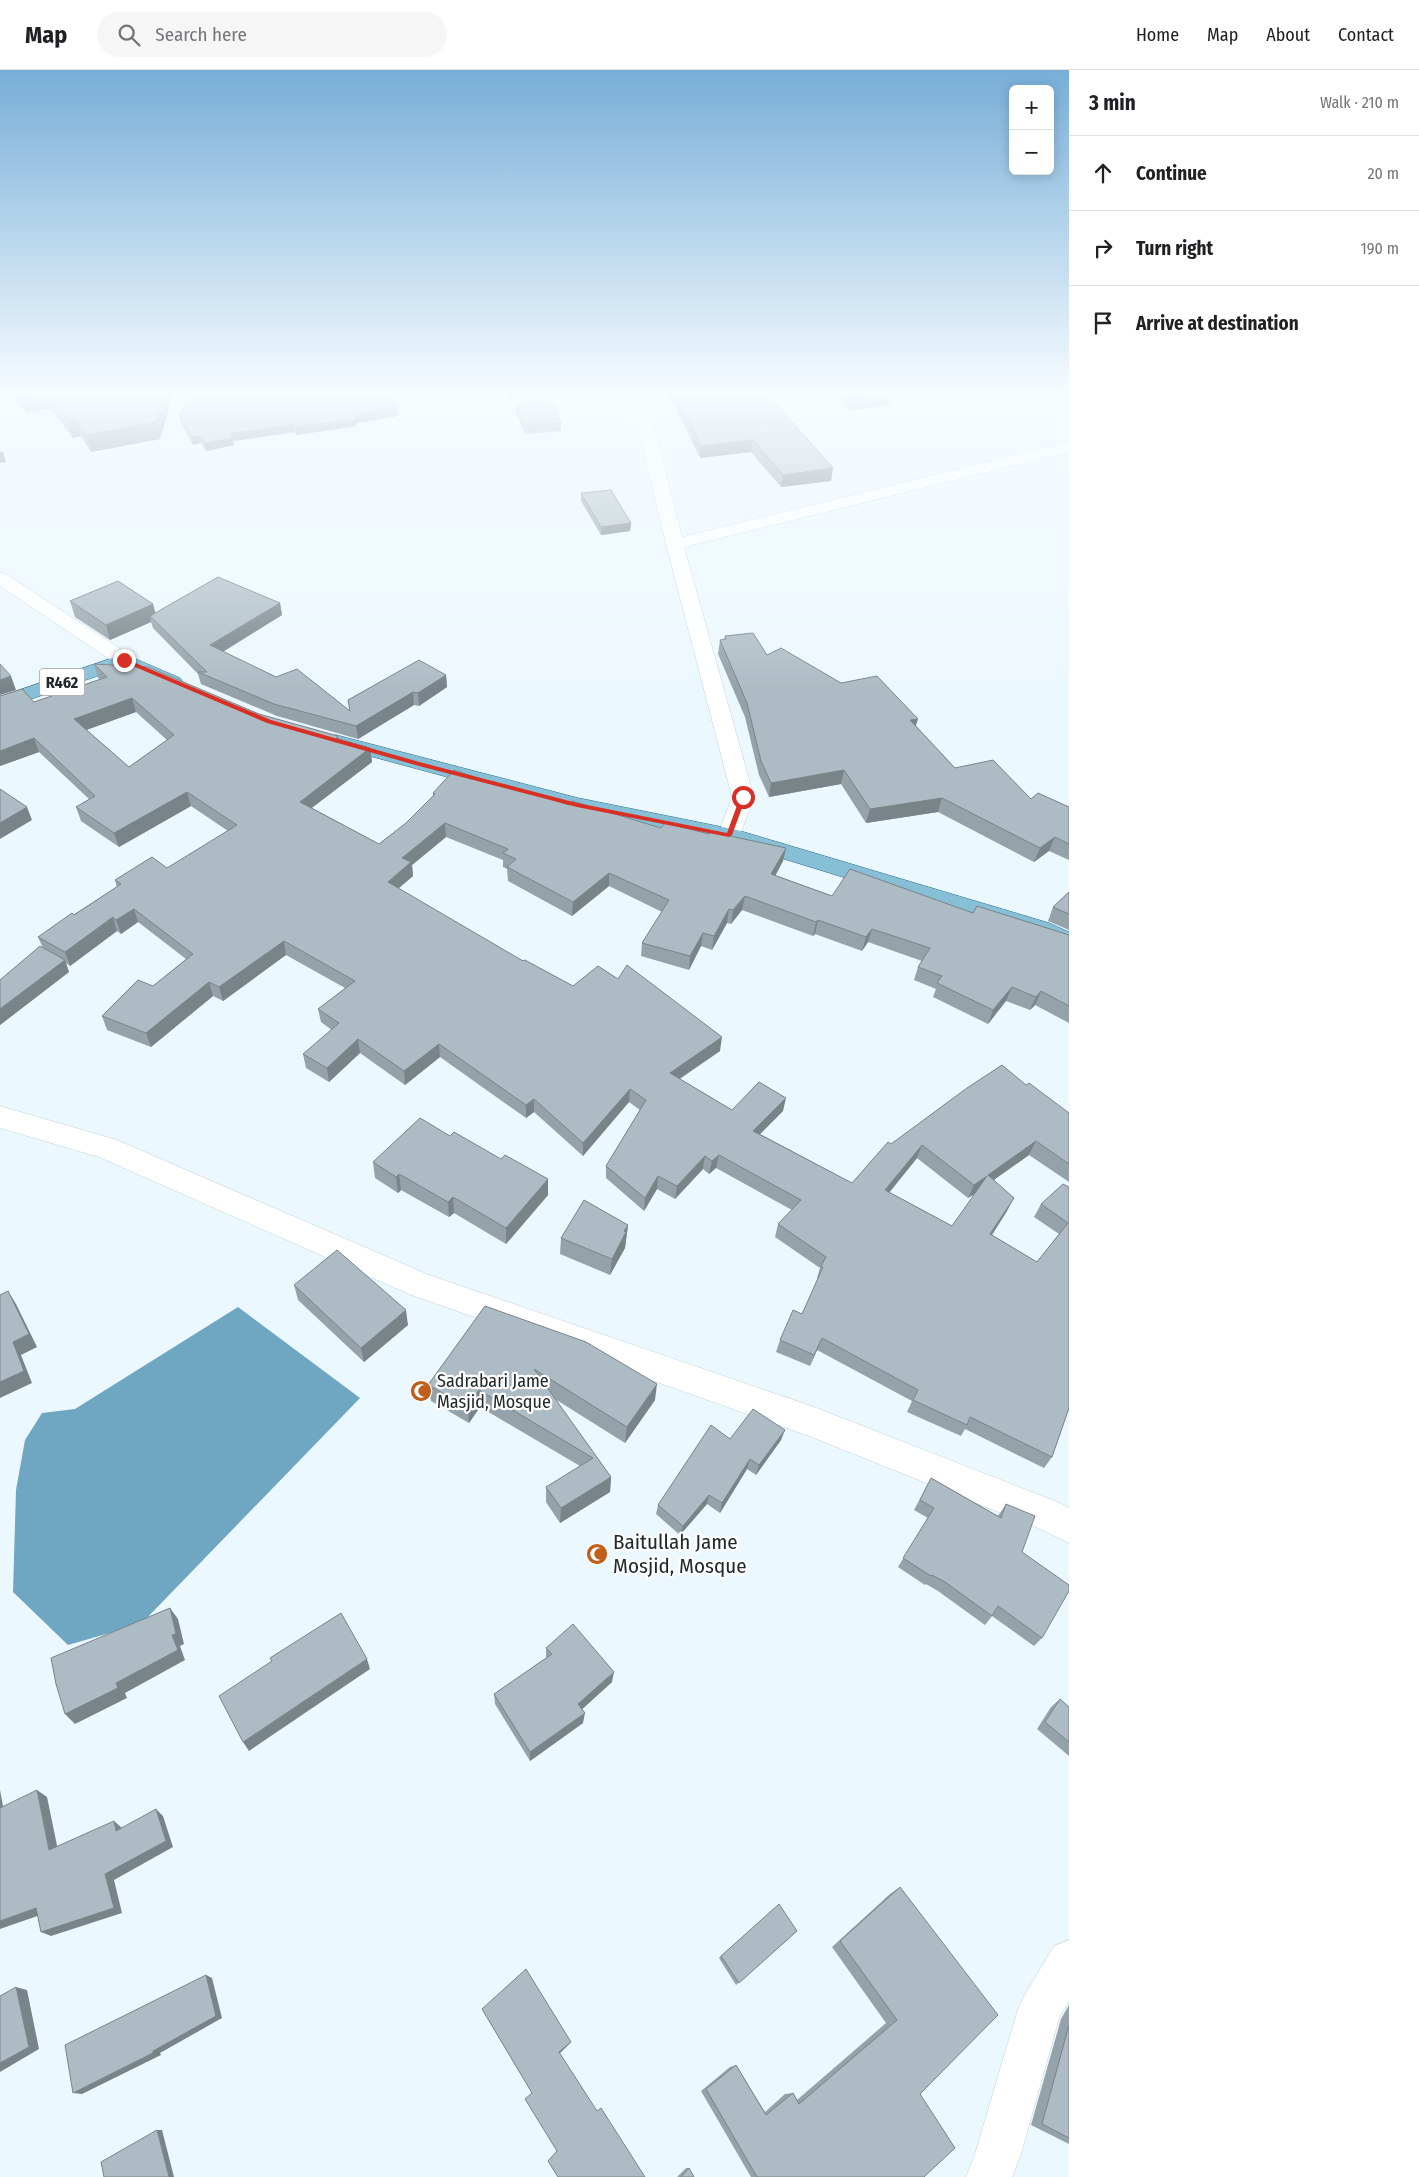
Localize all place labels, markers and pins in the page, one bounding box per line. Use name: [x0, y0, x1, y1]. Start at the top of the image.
place label: Sadrabari Jame Masjid, Mosque: [437, 1370, 551, 1413]
mosque icon: Sadrabari Jame Masjid, Mosque: [409, 1379, 433, 1403]
place label: Baitullah Jame Mosjid, Mosque: [613, 1529, 747, 1579]
mosque icon: Baitullah Jame Mosjid, Mosque: [585, 1542, 609, 1566]

